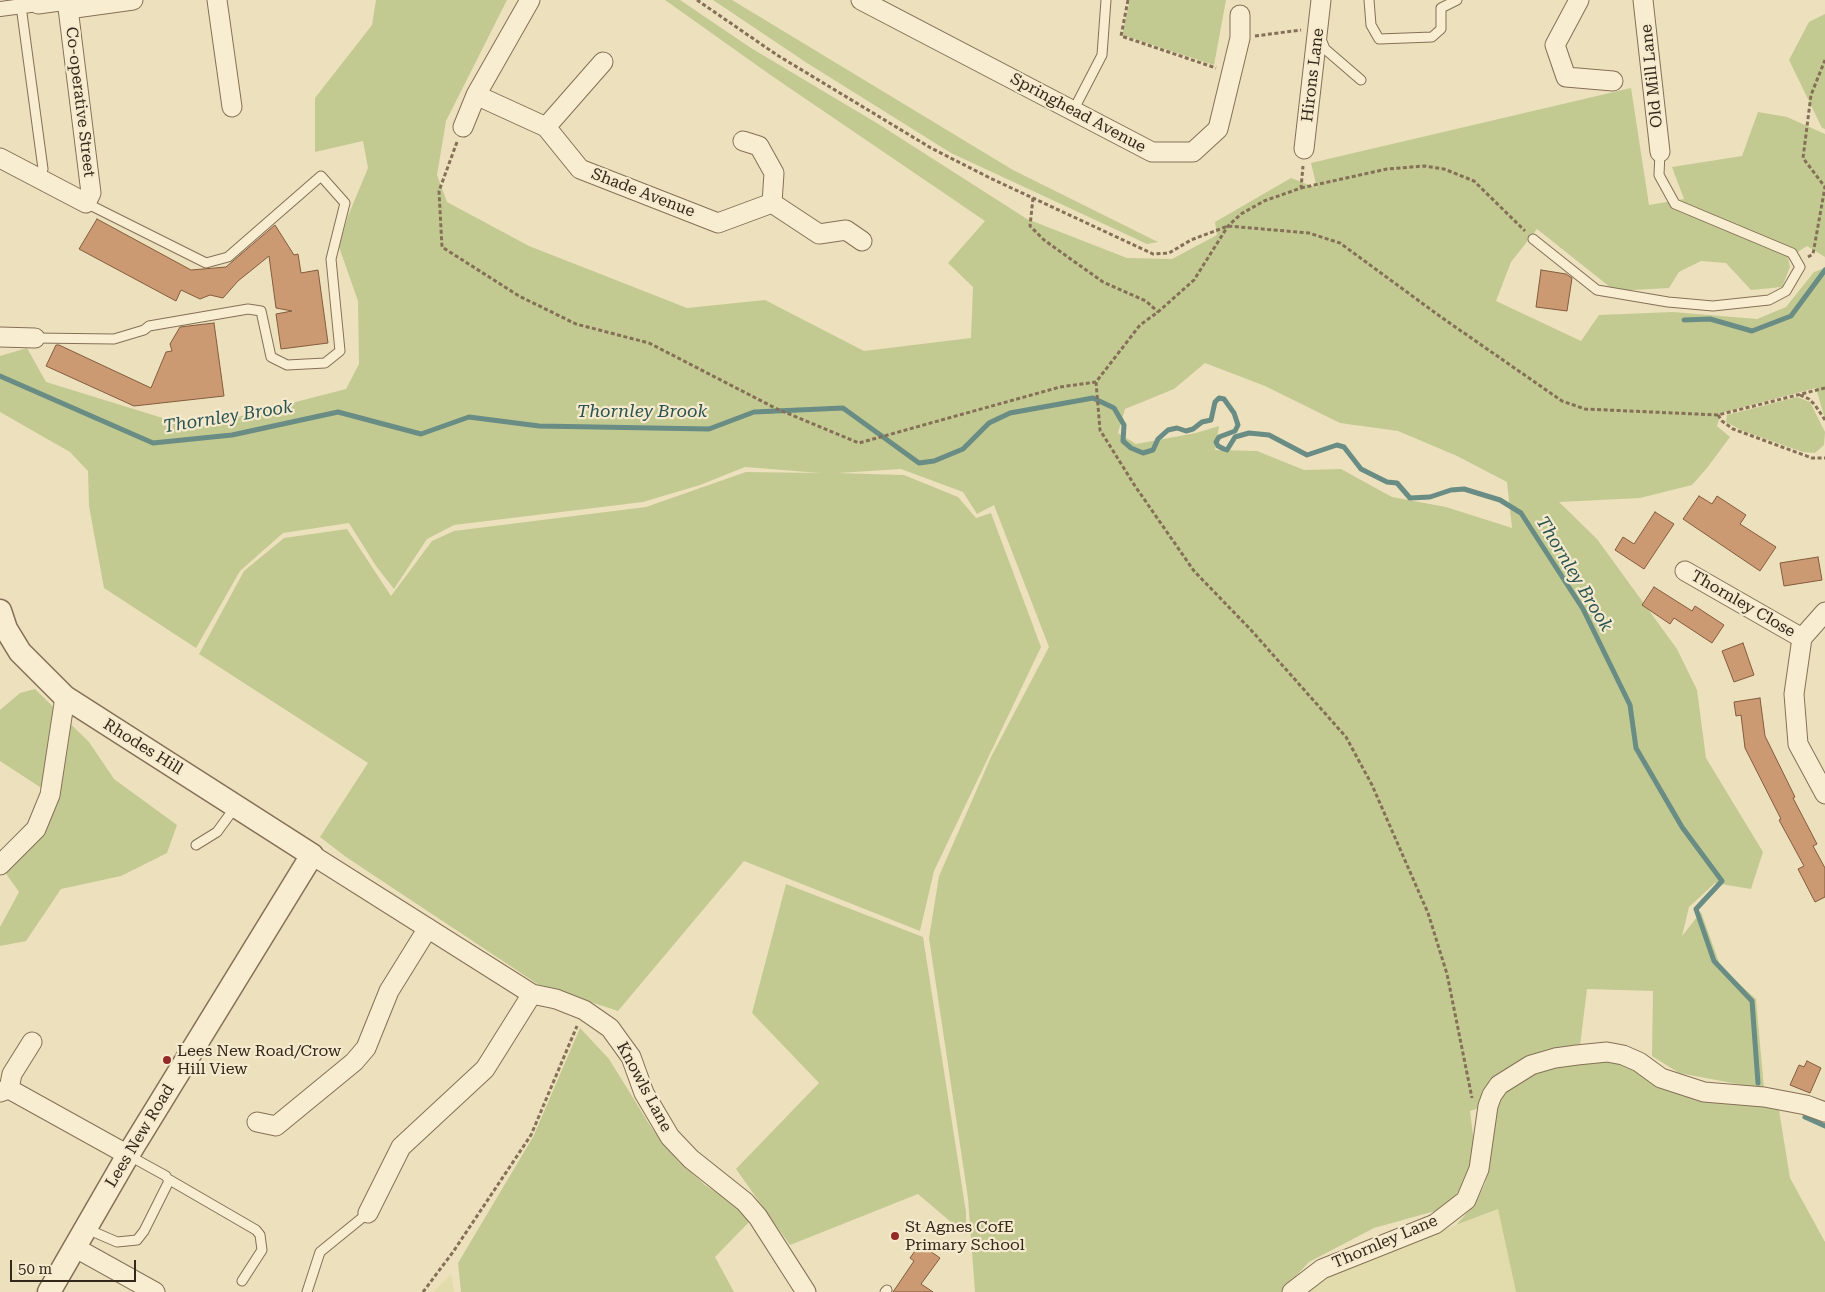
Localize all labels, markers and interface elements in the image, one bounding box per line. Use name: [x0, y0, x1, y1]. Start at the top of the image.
street label: Old Mill Lane: [1637, 23, 1667, 129]
street label: Co-operative Street: [61, 26, 99, 178]
street label: Hirons Lane: [1298, 27, 1328, 123]
street label: Springhead Avenue: [1007, 69, 1149, 157]
street label: Shade Avenue: [589, 164, 697, 222]
water label: Thornley Brook: [162, 396, 294, 438]
water label: Thornley Brook: [577, 401, 707, 423]
water label: Thornley Brook: [1531, 512, 1617, 636]
street label: Thornley Close: [1687, 566, 1799, 642]
street label: Rhodes Hill: [100, 715, 186, 779]
street label: Knowls Lane: [612, 1039, 676, 1135]
place label: Lees New Road/Crow Hill View: [177, 1041, 341, 1079]
marker: Lees New Road/Crow Hill View: [161, 1054, 173, 1066]
street label: Lees New Road: [102, 1081, 178, 1191]
street label: Thornley Lane: [1330, 1211, 1440, 1273]
place label: St Agnes CofE Primary School: [905, 1217, 1025, 1255]
marker: St Agnes CofE Primary School: [889, 1230, 901, 1242]
scale bar: [12, 1250, 139, 1282]
text: 50 m: [18, 1260, 52, 1278]

